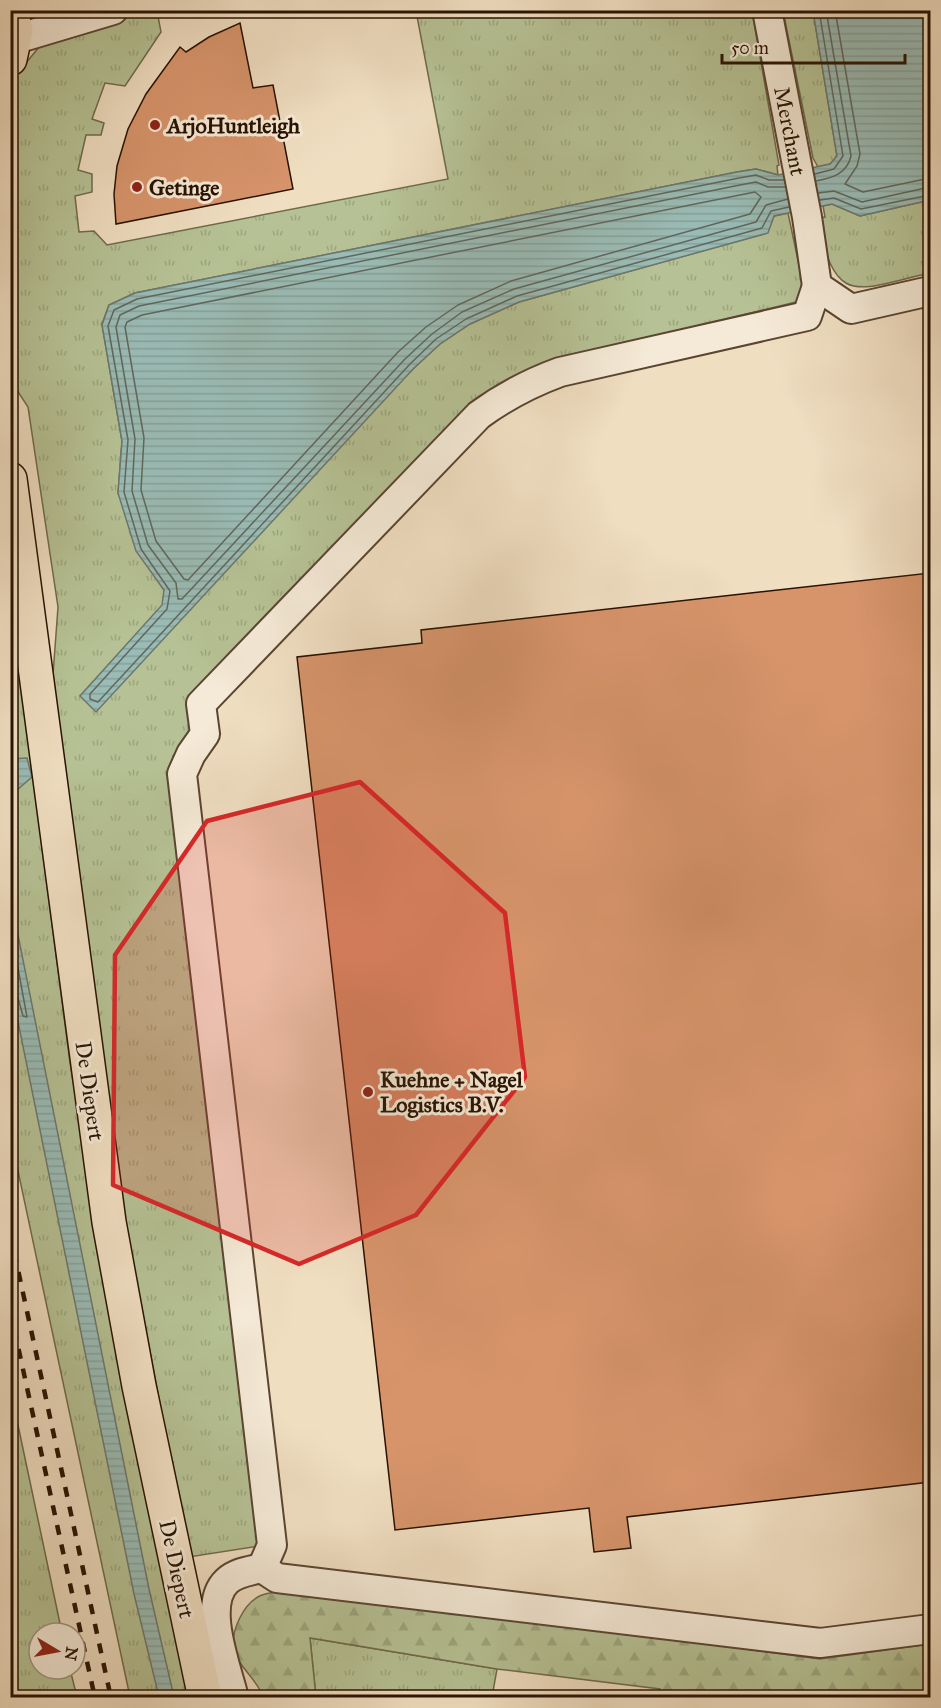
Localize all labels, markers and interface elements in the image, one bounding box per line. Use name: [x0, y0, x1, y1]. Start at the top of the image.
scale bar: [722, 27, 905, 65]
text: 50 m: [731, 37, 769, 59]
street label: Merchant: [768, 84, 812, 178]
place label: ArjoHuntleigh: [165, 112, 301, 139]
marker: ArjoHuntleigh: [148, 118, 162, 132]
place label: Getinge: [149, 174, 219, 201]
marker: Getinge: [130, 180, 144, 194]
street label: De Diepert: [70, 1040, 110, 1143]
place label: Kuehne + Nagel Logistics B.V.: [380, 1066, 524, 1118]
marker: Kuehne + Nagel Logistics B.V.: [361, 1085, 375, 1099]
street label: De Diepert: [153, 1517, 201, 1621]
north arrow: [27, 1621, 87, 1681]
text: N: [61, 1645, 82, 1662]

